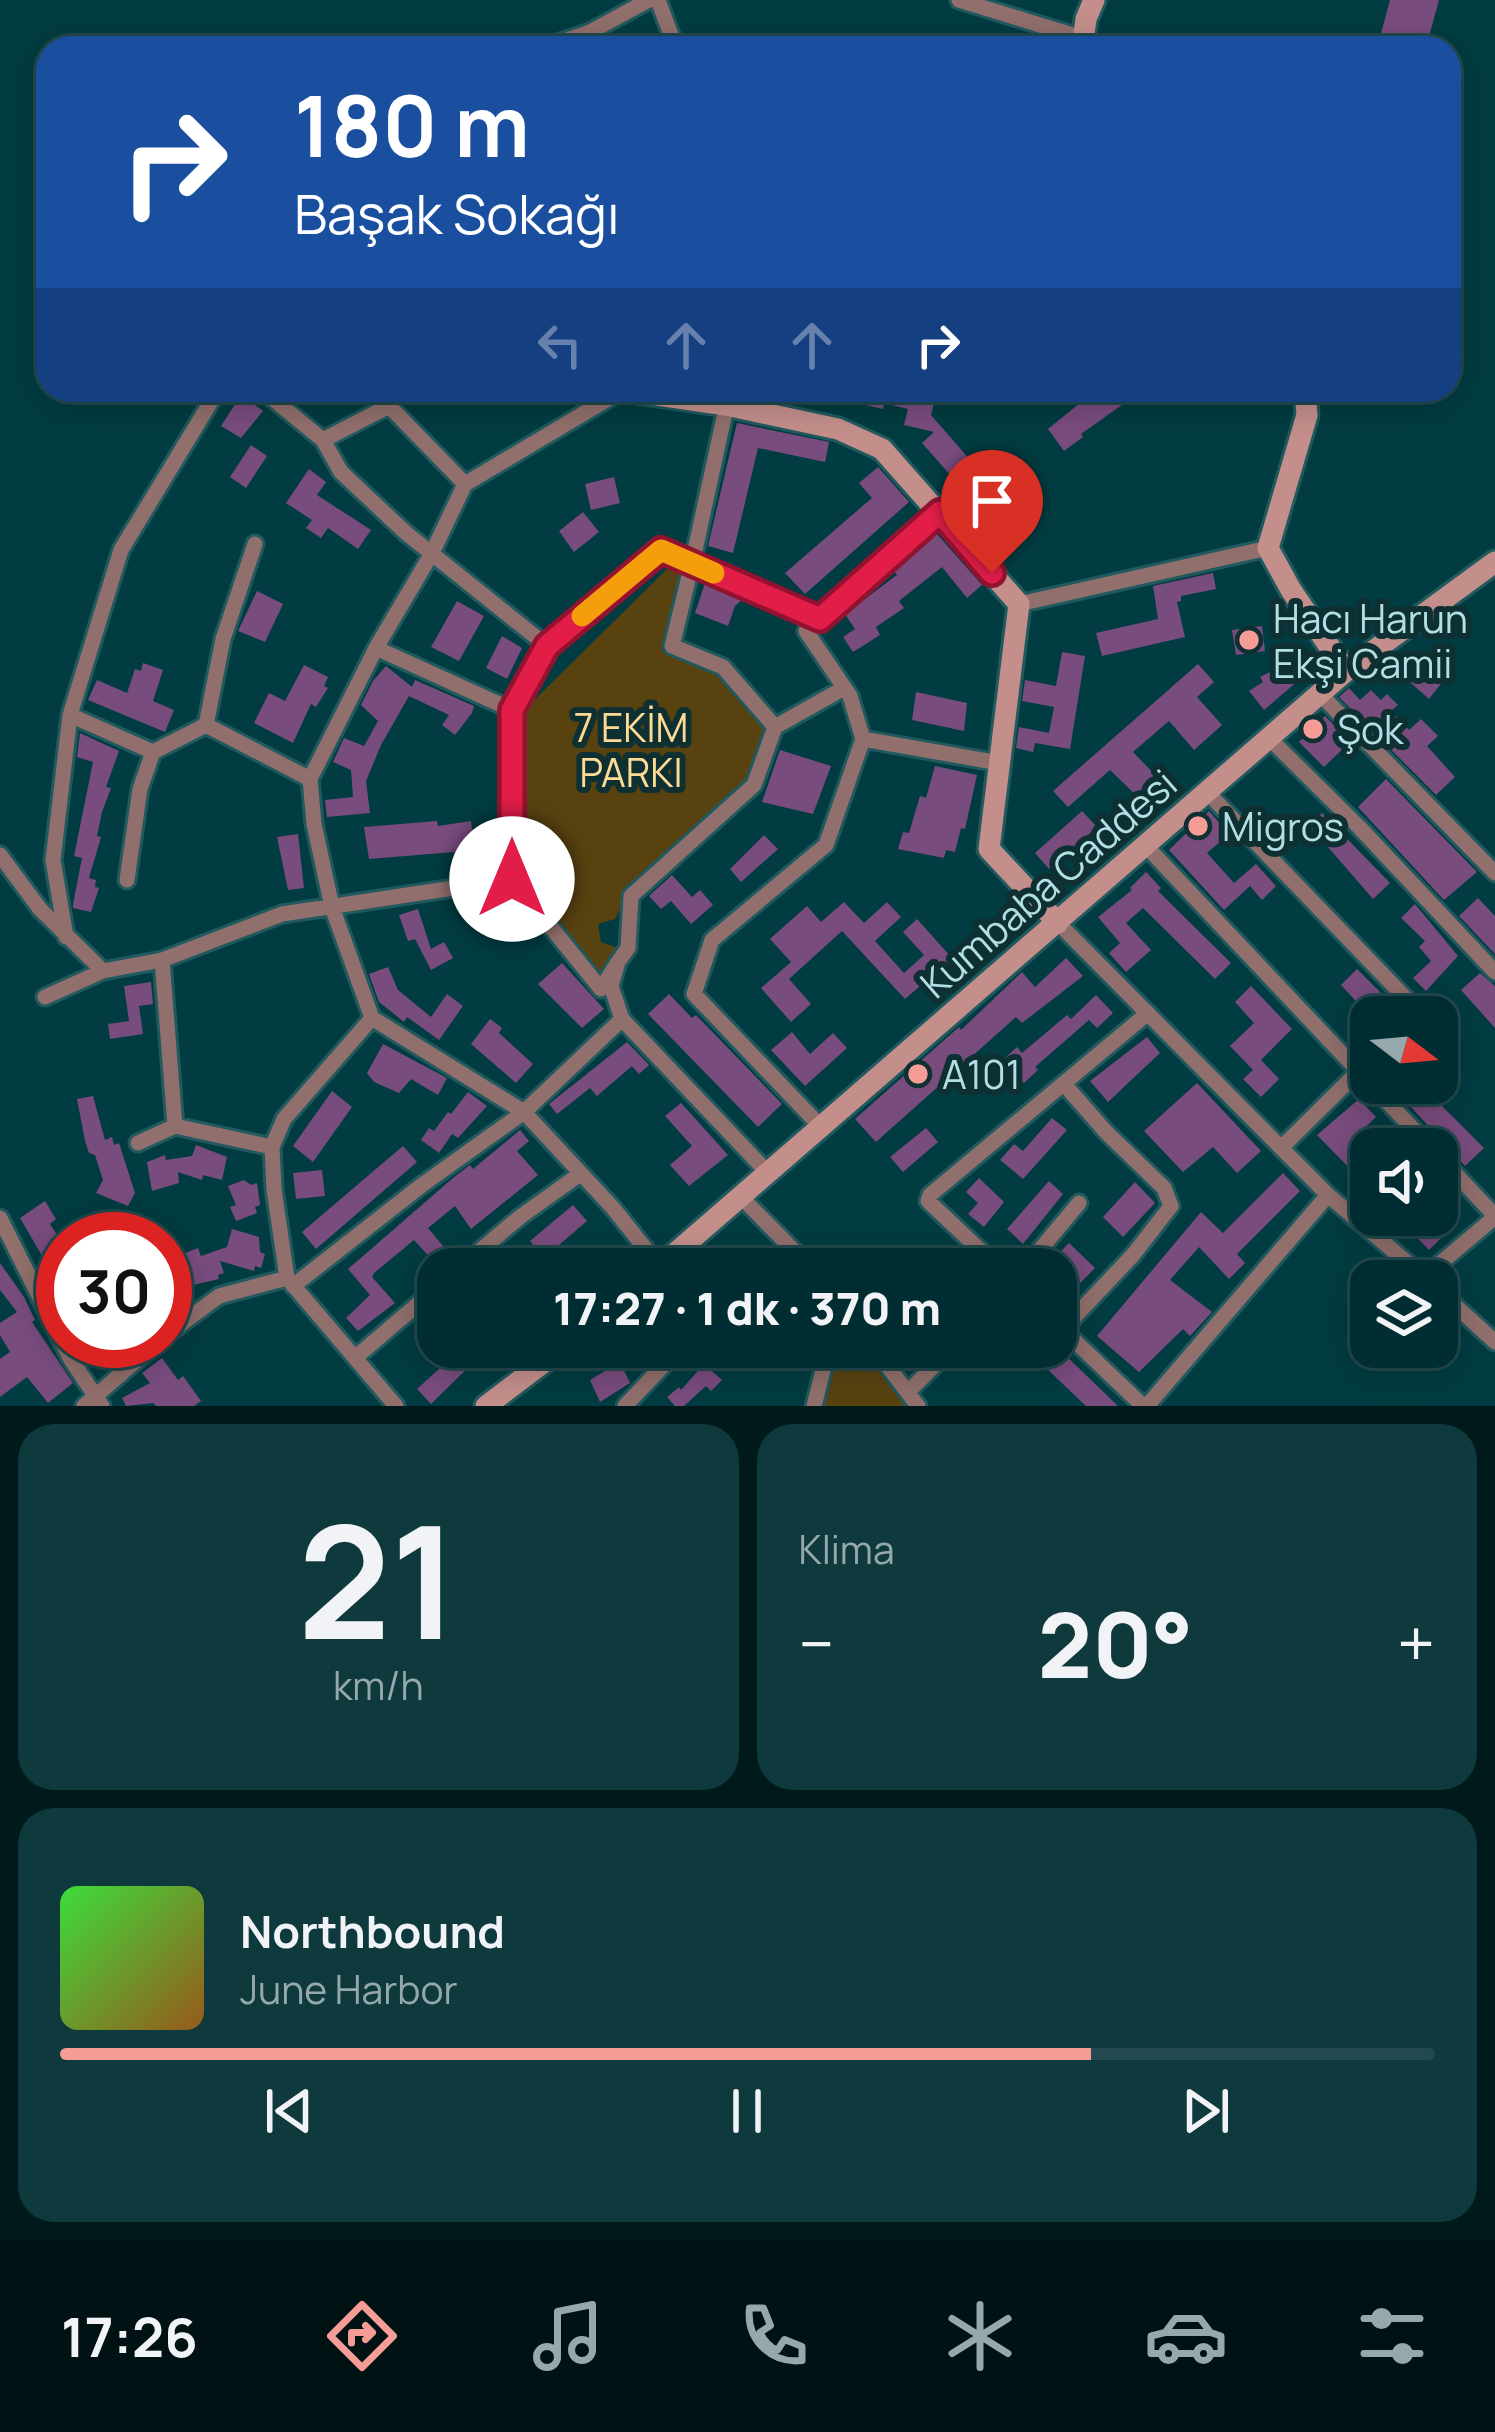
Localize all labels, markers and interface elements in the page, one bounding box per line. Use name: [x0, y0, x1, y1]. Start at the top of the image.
text: 180 m: [294, 67, 530, 182]
icon: right: [96, 84, 252, 240]
text: Başak Sokağı: [294, 176, 620, 250]
icon: left: [527, 312, 593, 378]
icon: ahead: [653, 312, 719, 378]
icon: ahead: [779, 312, 845, 378]
icon: right: [905, 312, 971, 378]
pin: [941, 450, 1043, 573]
icon: arrive: [959, 468, 1025, 534]
place label: Hacı Harun Ekşi Camii: [1273, 591, 1468, 690]
marker: Hacı Harun Ekşi Camii: [1236, 627, 1262, 653]
park label: 7 EKİM PARKI: [574, 700, 688, 799]
place label: Şok: [1337, 702, 1405, 756]
marker: Şok: [1300, 716, 1326, 742]
street label: Kumbaba Caddesi: [908, 757, 1188, 1009]
place label: Migros: [1222, 799, 1344, 853]
marker: Migros: [1185, 813, 1211, 839]
position arrow: [449, 816, 575, 942]
north arrow: [1350, 996, 1458, 1104]
map controls: [1350, 996, 1458, 1368]
place label: A101: [942, 1047, 1021, 1101]
marker: A101: [905, 1061, 931, 1087]
button: sound: [1350, 1128, 1458, 1236]
speed limit sign: 30: [36, 1212, 192, 1368]
button: layers: [1350, 1260, 1458, 1368]
text: 17:27 · 1 dk · 370 m: [553, 1277, 941, 1339]
text: 21: [298, 1473, 459, 1686]
text: Klima: [799, 1522, 895, 1576]
text: 20°: [1038, 1582, 1193, 1705]
text: −: [799, 1598, 834, 1688]
text: +: [1397, 1598, 1435, 1688]
text: km/h: [333, 1658, 424, 1712]
text: Northbound: [240, 1900, 505, 1962]
text: June Harbor: [240, 1962, 458, 2016]
icon: previous: [256, 2078, 322, 2144]
icon: pause: [714, 2078, 780, 2144]
icon: next: [1173, 2078, 1239, 2144]
icon: directions: [320, 2294, 404, 2378]
icon: music: [526, 2294, 610, 2378]
icon: phone: [732, 2294, 816, 2378]
icon: climate: [938, 2294, 1022, 2378]
icon: car: [1144, 2294, 1228, 2378]
icon: filters: [1350, 2294, 1434, 2378]
text: 17:26: [61, 2299, 198, 2373]

